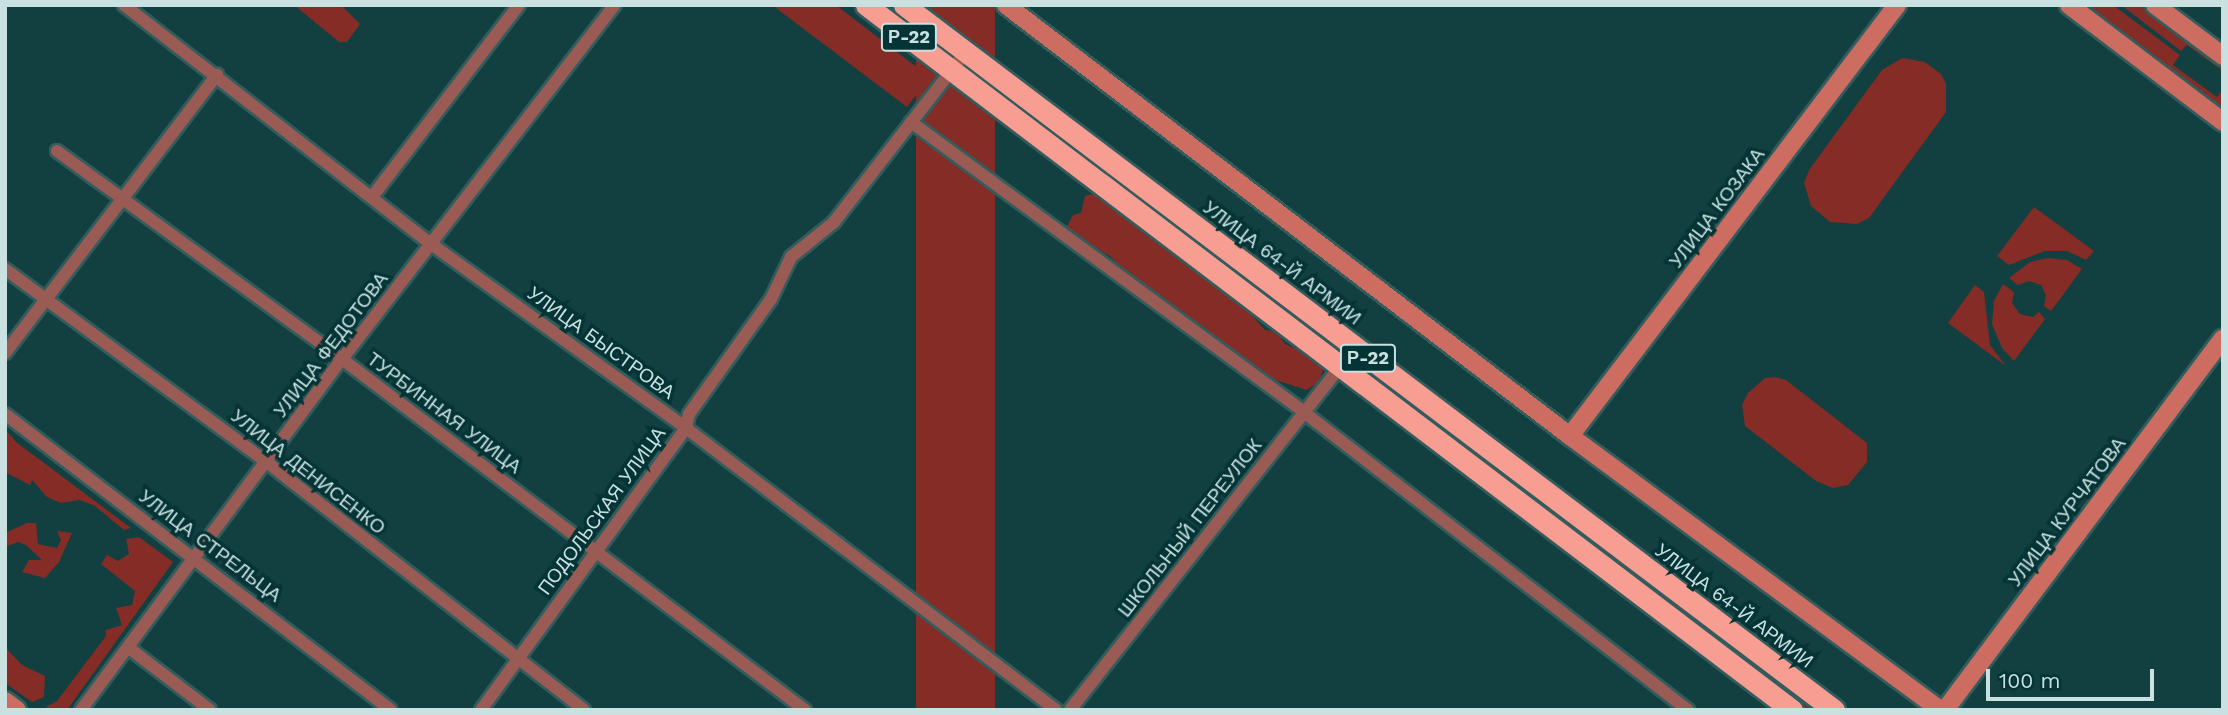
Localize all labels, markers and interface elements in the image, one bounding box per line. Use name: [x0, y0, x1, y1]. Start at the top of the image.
road number: Р-22: [879, 22, 939, 52]
street label: УЛИЦА КОЗАКА: [1664, 144, 1770, 272]
street label: УЛИЦА 64-Й АРМИИ: [1198, 196, 1366, 330]
street label: УЛИЦА ФЕДОТОВА: [269, 268, 393, 422]
street label: УЛИЦА БЫСТРОВА: [523, 282, 679, 404]
road number: Р-22: [1338, 344, 1398, 372]
street label: ТУРБИННАЯ УЛИЦА: [362, 348, 526, 478]
street label: УЛИЦА ДЕНИСЕНКО: [226, 405, 390, 539]
street label: ПОДОЛЬСКАЯ УЛИЦА: [533, 423, 671, 599]
street label: УЛИЦА КУРЧАТОВА: [2003, 433, 2131, 591]
street label: ШКОЛЬНЫЙ ПЕРЕУЛОК: [1113, 434, 1267, 622]
street label: УЛИЦА СТРЕЛЬЦА: [134, 485, 286, 607]
street label: УЛИЦА 64-Й АРМИИ: [1650, 539, 1818, 673]
scale bar: [1990, 656, 2158, 700]
text: 100 m: [1999, 668, 2061, 693]

